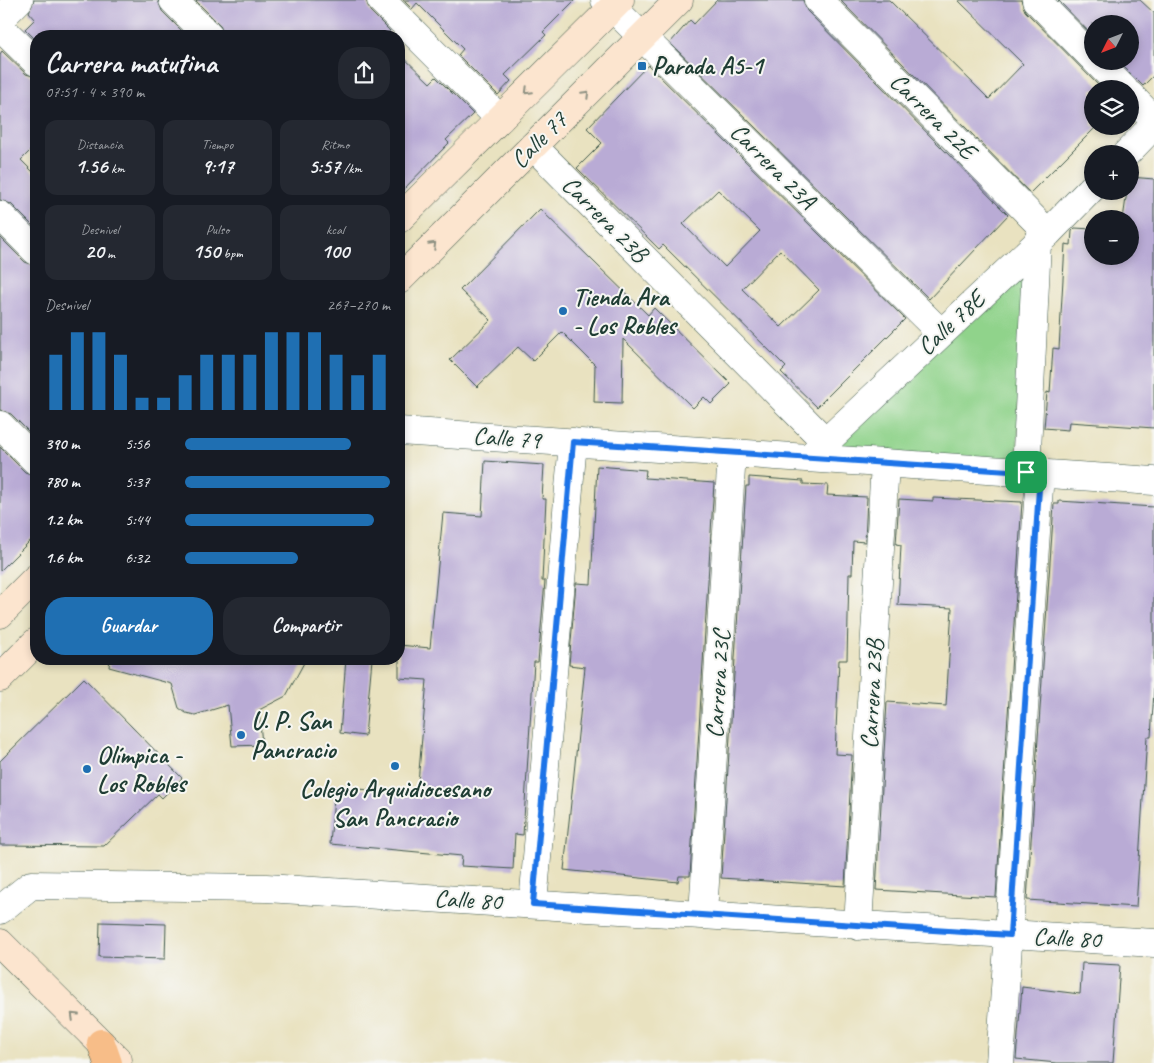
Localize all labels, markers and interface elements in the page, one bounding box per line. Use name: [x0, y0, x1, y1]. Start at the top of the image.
north arrow: [1084, 15, 1139, 70]
map controls: [1084, 15, 1139, 265]
text: Carrera matutina: [45, 45, 217, 80]
button: share: [338, 47, 390, 99]
place label: Parada A5-1: [652, 50, 765, 82]
marker: Parada A5-1: [636, 60, 648, 72]
street label: Carrera 22E: [883, 66, 985, 168]
button: layers: [1084, 80, 1139, 135]
text: 07:51 · 4 × 390 m: [45, 82, 144, 102]
one-way arrow: [525, 85, 534, 94]
one-way arrow: [580, 90, 589, 99]
street label: Calle 77: [504, 103, 576, 175]
street label: Carrera 23A: [723, 116, 824, 217]
text: Distancia: [77, 136, 123, 153]
text: Tiempo: [202, 136, 233, 153]
text: Ritmo: [321, 136, 349, 153]
button: +: [1084, 145, 1139, 200]
text: 1.56: [75, 153, 108, 179]
text: 9:17: [201, 153, 234, 179]
text: 5:57: [308, 153, 340, 179]
text: km: [108, 160, 125, 177]
text: /km: [340, 160, 362, 177]
street label: Carrera 23B: [555, 169, 656, 270]
button: −: [1084, 210, 1139, 265]
text: Desnivel: [81, 221, 119, 238]
text: Pulso: [206, 221, 229, 238]
text: kcal: [326, 221, 344, 238]
text: 20: [85, 238, 104, 264]
text: 150: [192, 238, 220, 264]
text: 100: [321, 238, 349, 264]
one-way arrow: [427, 242, 436, 251]
text: m: [104, 245, 115, 262]
text: bpm: [220, 245, 243, 262]
place label: Tienda Ara - Los Robles: [573, 281, 678, 342]
street label: Calle 78E: [910, 282, 994, 362]
text: Desnivel: [45, 295, 88, 315]
text: 267–270 m: [327, 295, 390, 315]
marker: Tienda Ara - Los Robles: [557, 305, 569, 317]
street label: Calle 79: [472, 420, 544, 456]
text: 390 m: [45, 434, 79, 454]
text: 5:56: [125, 434, 150, 454]
pin: [1005, 451, 1047, 493]
icon: arrive: [1012, 458, 1040, 486]
text: 780 m: [45, 472, 80, 492]
text: 5:37: [125, 472, 150, 492]
text: 1.2 km: [45, 510, 82, 530]
text: 5:44: [125, 510, 150, 530]
text: 1.6 km: [45, 548, 83, 568]
text: 6:32: [125, 548, 150, 568]
button: Guardar: [45, 597, 213, 655]
button: Compartir: [223, 597, 390, 655]
street label: Carrera 23C: [698, 627, 738, 739]
street label: Carrera 23B: [853, 636, 891, 750]
place label: U. P. San Pancracio: [251, 705, 338, 766]
marker: U. P. San Pancracio: [235, 729, 247, 741]
place label: Olímpica - Los Robles: [97, 739, 188, 800]
marker: Colegio Arquidiocesano San Pancracio: [389, 760, 401, 772]
marker: Olímpica - Los Robles: [81, 763, 93, 775]
place label: Colegio Arquidiocesano San Pancracio: [300, 773, 493, 834]
street label: Calle 80: [433, 882, 504, 918]
street label: Calle 80: [1032, 920, 1103, 956]
one-way arrow: [71, 1013, 80, 1022]

